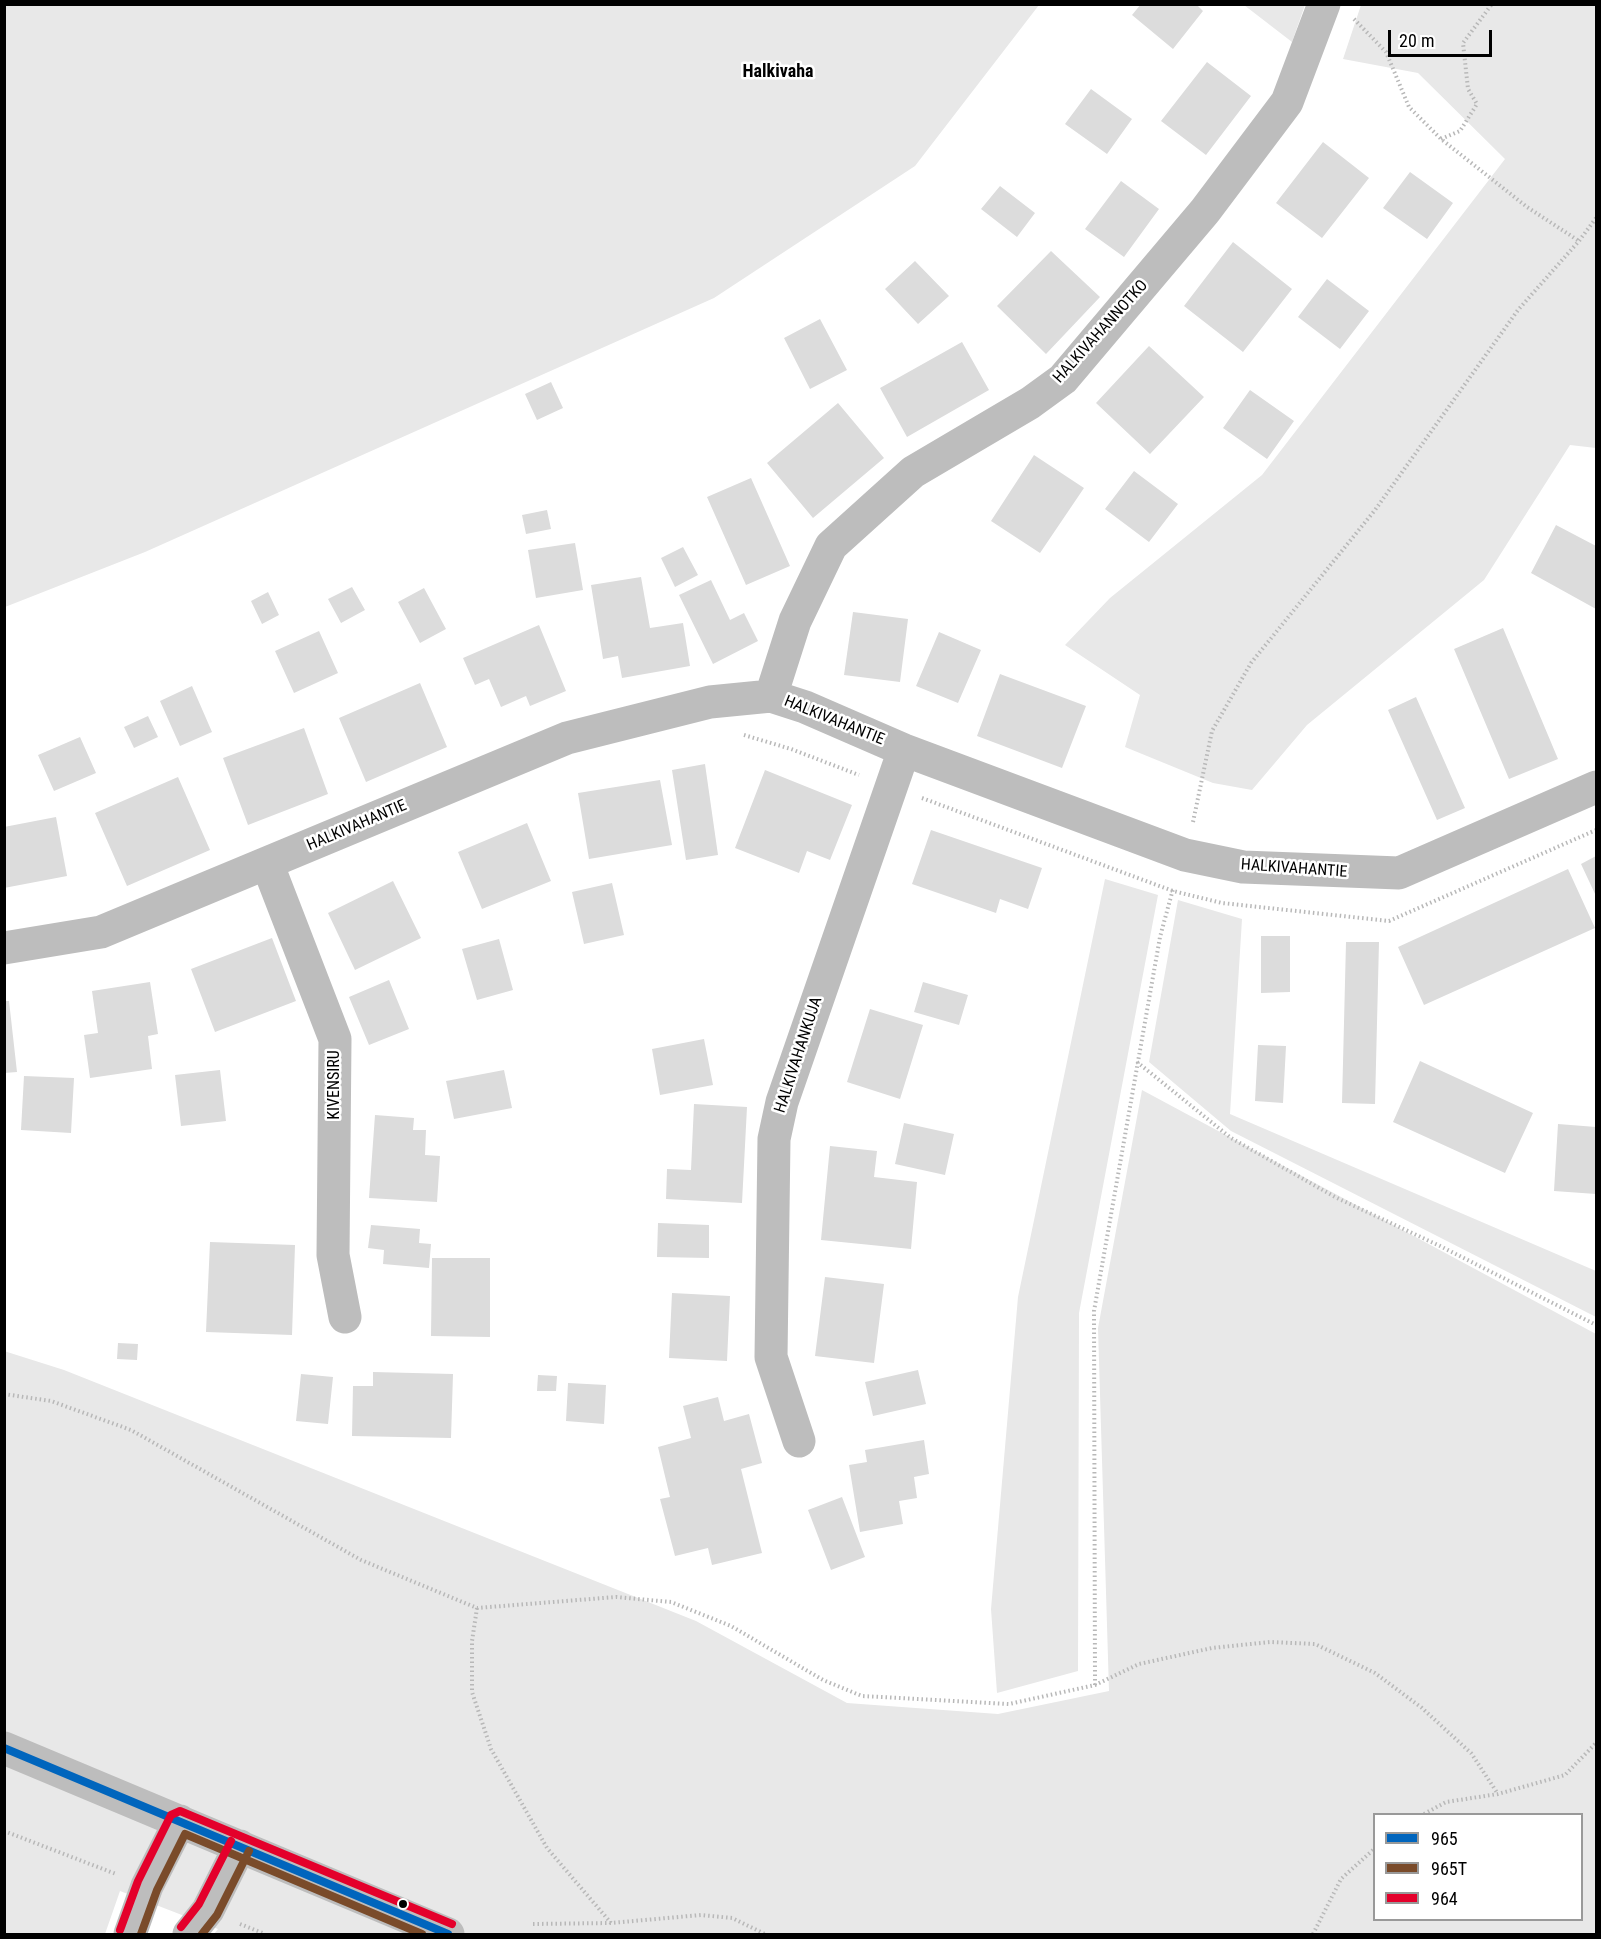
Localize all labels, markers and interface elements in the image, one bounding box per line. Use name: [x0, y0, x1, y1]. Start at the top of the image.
scale bar: [1391, 18, 1494, 56]
text: 20 m: [1399, 30, 1434, 51]
district label: Halkivaha: [743, 61, 813, 83]
street label: HALKIVAHANNOTKO: [1050, 276, 1152, 388]
street label: HALKIVAHANTIE: [781, 692, 887, 750]
street label: HALKIVAHANTIE: [304, 796, 410, 856]
street label: HALKIVAHANTIE: [1240, 856, 1348, 882]
street label: HALKIVAHANKUJA: [771, 995, 827, 1115]
street label: KIVENSIRU: [325, 1050, 345, 1120]
legend: [1373, 1813, 1583, 1921]
text: 965: [1431, 1828, 1458, 1849]
text: 965T: [1431, 1858, 1467, 1879]
text: 964: [1431, 1888, 1458, 1909]
unlabelled marker: [397, 1898, 409, 1910]

